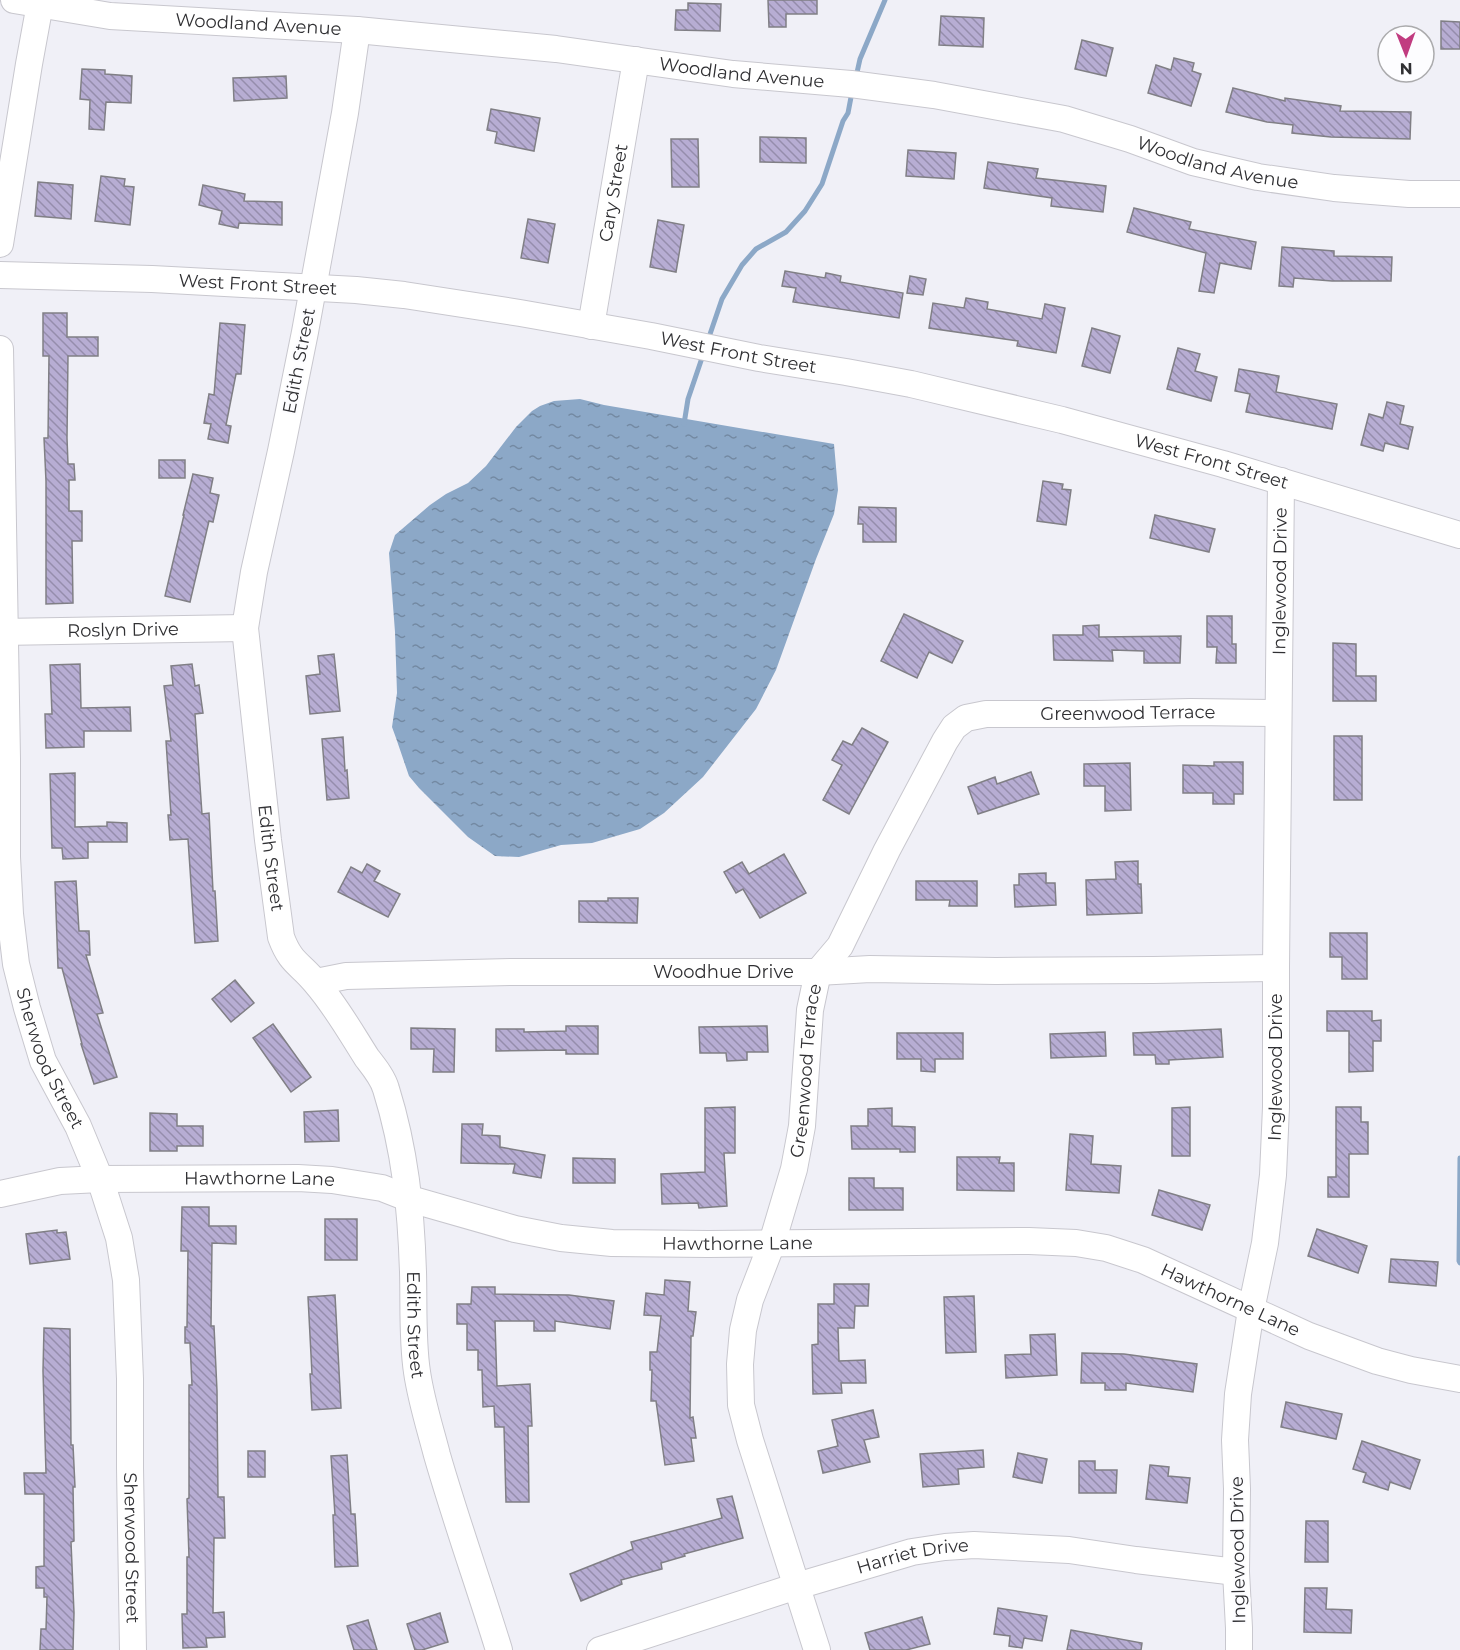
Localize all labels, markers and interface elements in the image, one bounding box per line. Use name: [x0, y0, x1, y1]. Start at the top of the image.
street label: Woodland Avenue: [175, 9, 342, 40]
north arrow: [1376, 24, 1436, 84]
street label: Woodland Avenue: [658, 53, 826, 93]
text: N: [1400, 59, 1413, 78]
street label: Woodland Avenue: [1134, 131, 1300, 194]
street label: Cary Street: [594, 142, 633, 244]
street label: West Front Street: [178, 269, 338, 300]
street label: Edith Street: [278, 306, 320, 416]
street label: West Front Street: [658, 327, 818, 378]
street label: West Front Street: [1132, 429, 1291, 494]
street label: Inglewood Drive: [1268, 507, 1292, 655]
street label: Roslyn Drive: [67, 618, 179, 642]
street label: Greenwood Terrace: [1040, 701, 1216, 725]
street label: Edith Street: [253, 803, 288, 913]
street label: Woodhue Drive: [653, 961, 794, 983]
street label: Greenwood Terrace: [785, 981, 826, 1160]
street label: Sherwood Street: [11, 986, 88, 1133]
street label: Inglewood Drive: [1264, 993, 1287, 1142]
street label: Hawthorne Lane: [184, 1167, 336, 1191]
street label: Hawthorne Lane: [662, 1232, 813, 1255]
street label: Hawthorne Lane: [1157, 1259, 1304, 1341]
street label: Edith Street: [402, 1271, 429, 1380]
street label: Sherwood Street: [119, 1472, 144, 1624]
street label: Inglewood Drive: [1226, 1476, 1250, 1624]
street label: Harriet Drive: [854, 1534, 970, 1579]

